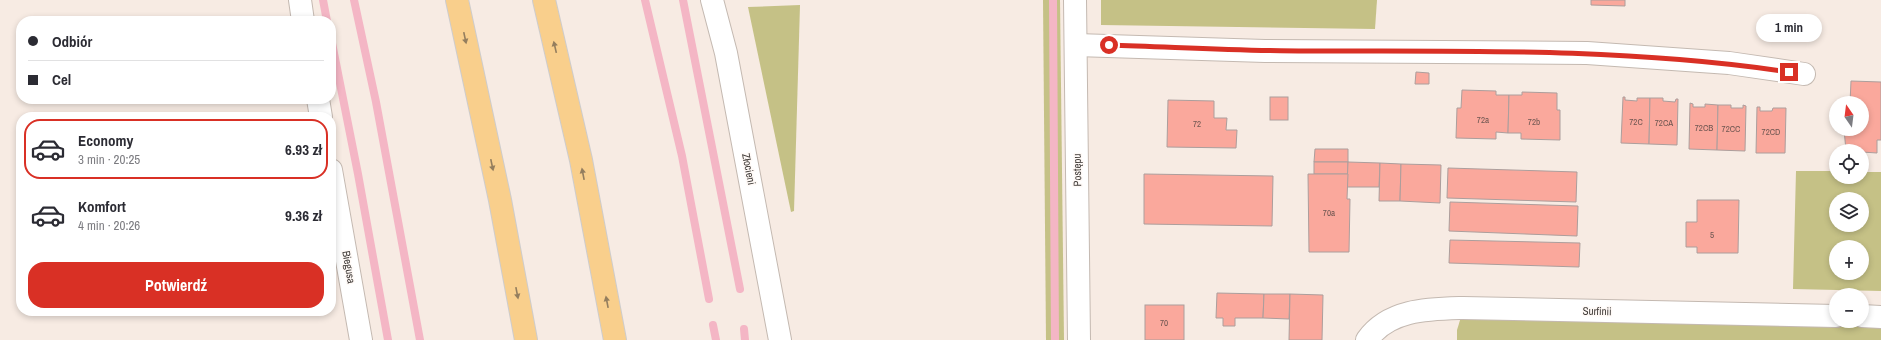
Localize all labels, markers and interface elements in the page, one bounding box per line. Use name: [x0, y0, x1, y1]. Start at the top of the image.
callout: 1 min: [1756, 14, 1822, 42]
text: 1 min: [1775, 19, 1803, 36]
text: Odbiór: [52, 31, 92, 52]
one-way arrow: [462, 32, 468, 44]
route start: [1100, 36, 1118, 54]
one-way arrow: [552, 41, 558, 53]
route end: [1780, 63, 1798, 81]
text: Cel: [52, 69, 71, 90]
north arrow: [1829, 96, 1869, 136]
map controls: [1829, 96, 1869, 328]
house number: 72a: [1477, 114, 1489, 126]
house number: 72b: [1528, 116, 1540, 128]
house number: 72C: [1629, 116, 1643, 128]
house number: 72CA: [1655, 117, 1673, 129]
house number: 72: [1193, 118, 1201, 130]
house number: 72CB: [1695, 122, 1713, 134]
house number: 72CC: [1722, 123, 1740, 135]
house number: 72CD: [1762, 126, 1780, 138]
text: Economy: [78, 130, 133, 151]
icon: car: [30, 131, 66, 167]
text: 6.93 zł: [285, 139, 322, 160]
button: locate: [1829, 144, 1869, 184]
text: 3 min · 20:25: [78, 151, 140, 168]
street label: Złocieni: [739, 152, 759, 186]
street label: Postępu: [1070, 153, 1084, 187]
one-way arrow: [490, 159, 496, 171]
one-way arrow: [580, 168, 586, 180]
button: layers: [1829, 192, 1869, 232]
text: Komfort: [78, 196, 126, 217]
icon: car: [30, 197, 66, 233]
text: 9.36 zł: [285, 205, 322, 226]
house number: 70a: [1323, 207, 1335, 219]
text: 4 min · 20:26: [78, 217, 140, 234]
house number: 5: [1710, 229, 1714, 241]
button: +: [1829, 240, 1869, 280]
street label: Biegusa: [339, 249, 359, 285]
button: Potwierdź: [28, 262, 324, 308]
one-way arrow: [514, 287, 520, 299]
button: −: [1829, 288, 1869, 328]
one-way arrow: [604, 296, 610, 308]
street label: Surfinii: [1582, 304, 1612, 318]
house number: 70: [1160, 317, 1168, 329]

